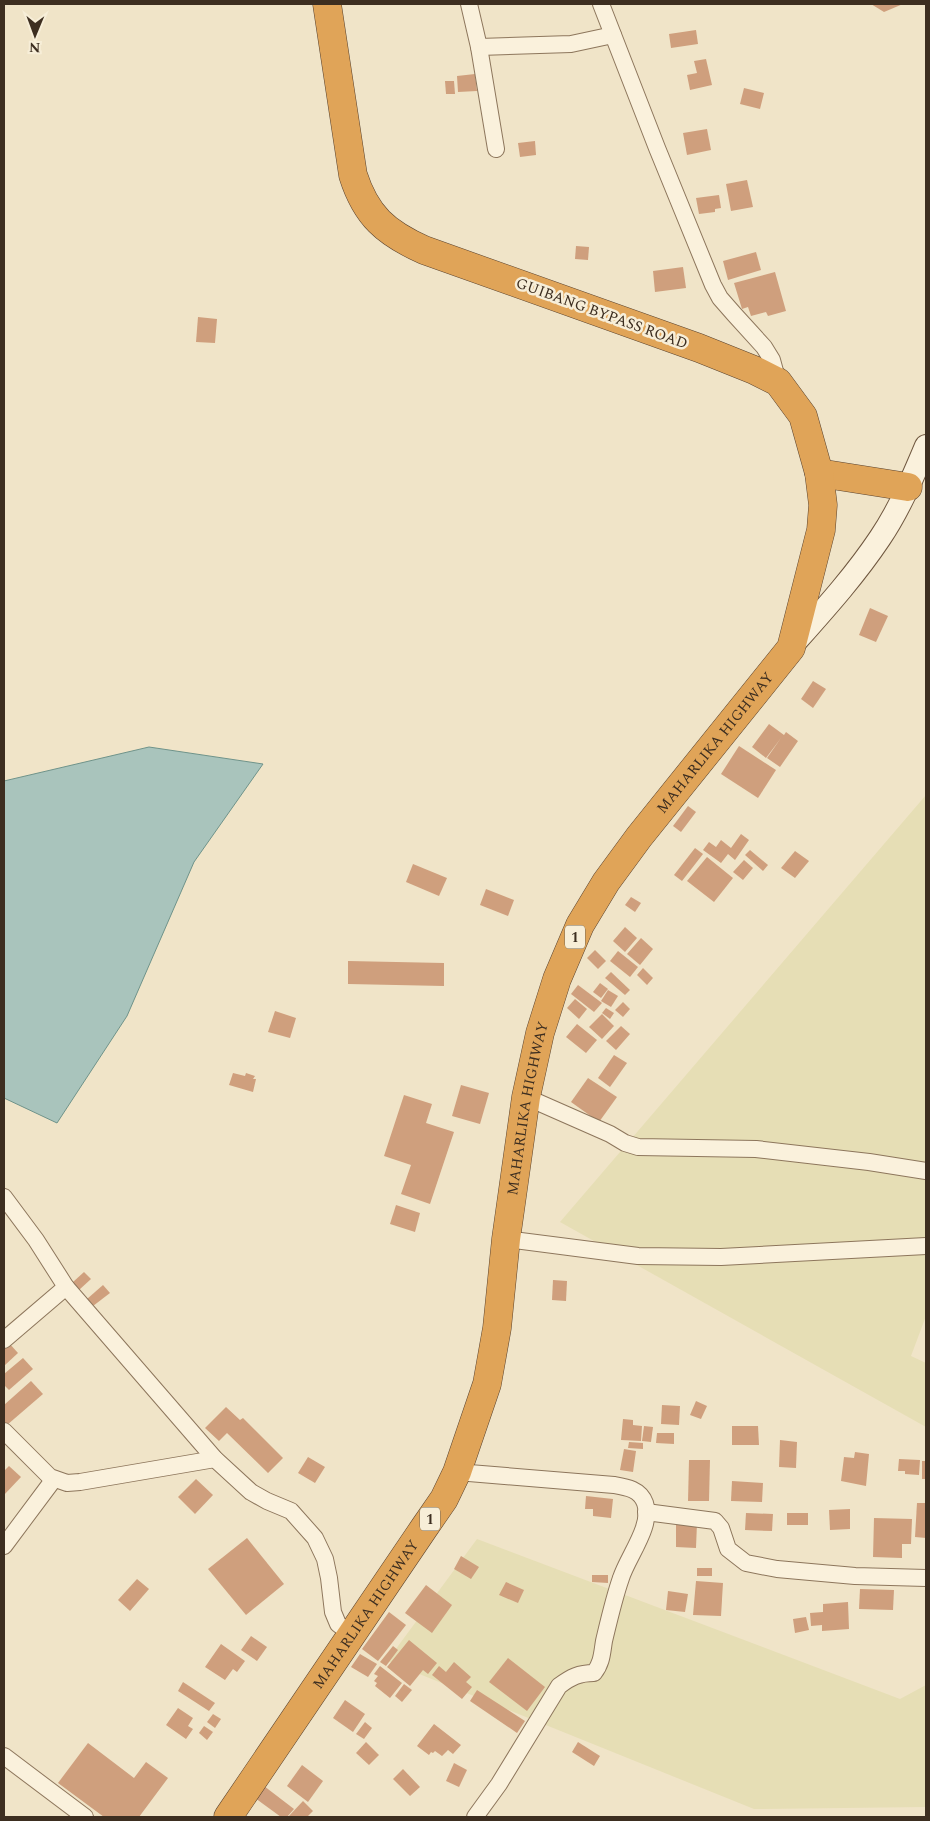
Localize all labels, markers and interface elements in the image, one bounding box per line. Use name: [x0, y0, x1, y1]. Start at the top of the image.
north arrow: [10, 10, 60, 60]
text: N: [29, 37, 41, 58]
street label: GUIBANG BYPASS ROAD: [513, 272, 691, 355]
street label: MAHARLIKA HIGHWAY: [651, 667, 780, 819]
road number: 1: [565, 926, 585, 949]
street label: MAHARLIKA HIGHWAY: [501, 1019, 555, 1197]
road number: 1: [420, 1508, 440, 1530]
street label: MAHARLIKA HIGHWAY: [307, 1535, 425, 1694]

